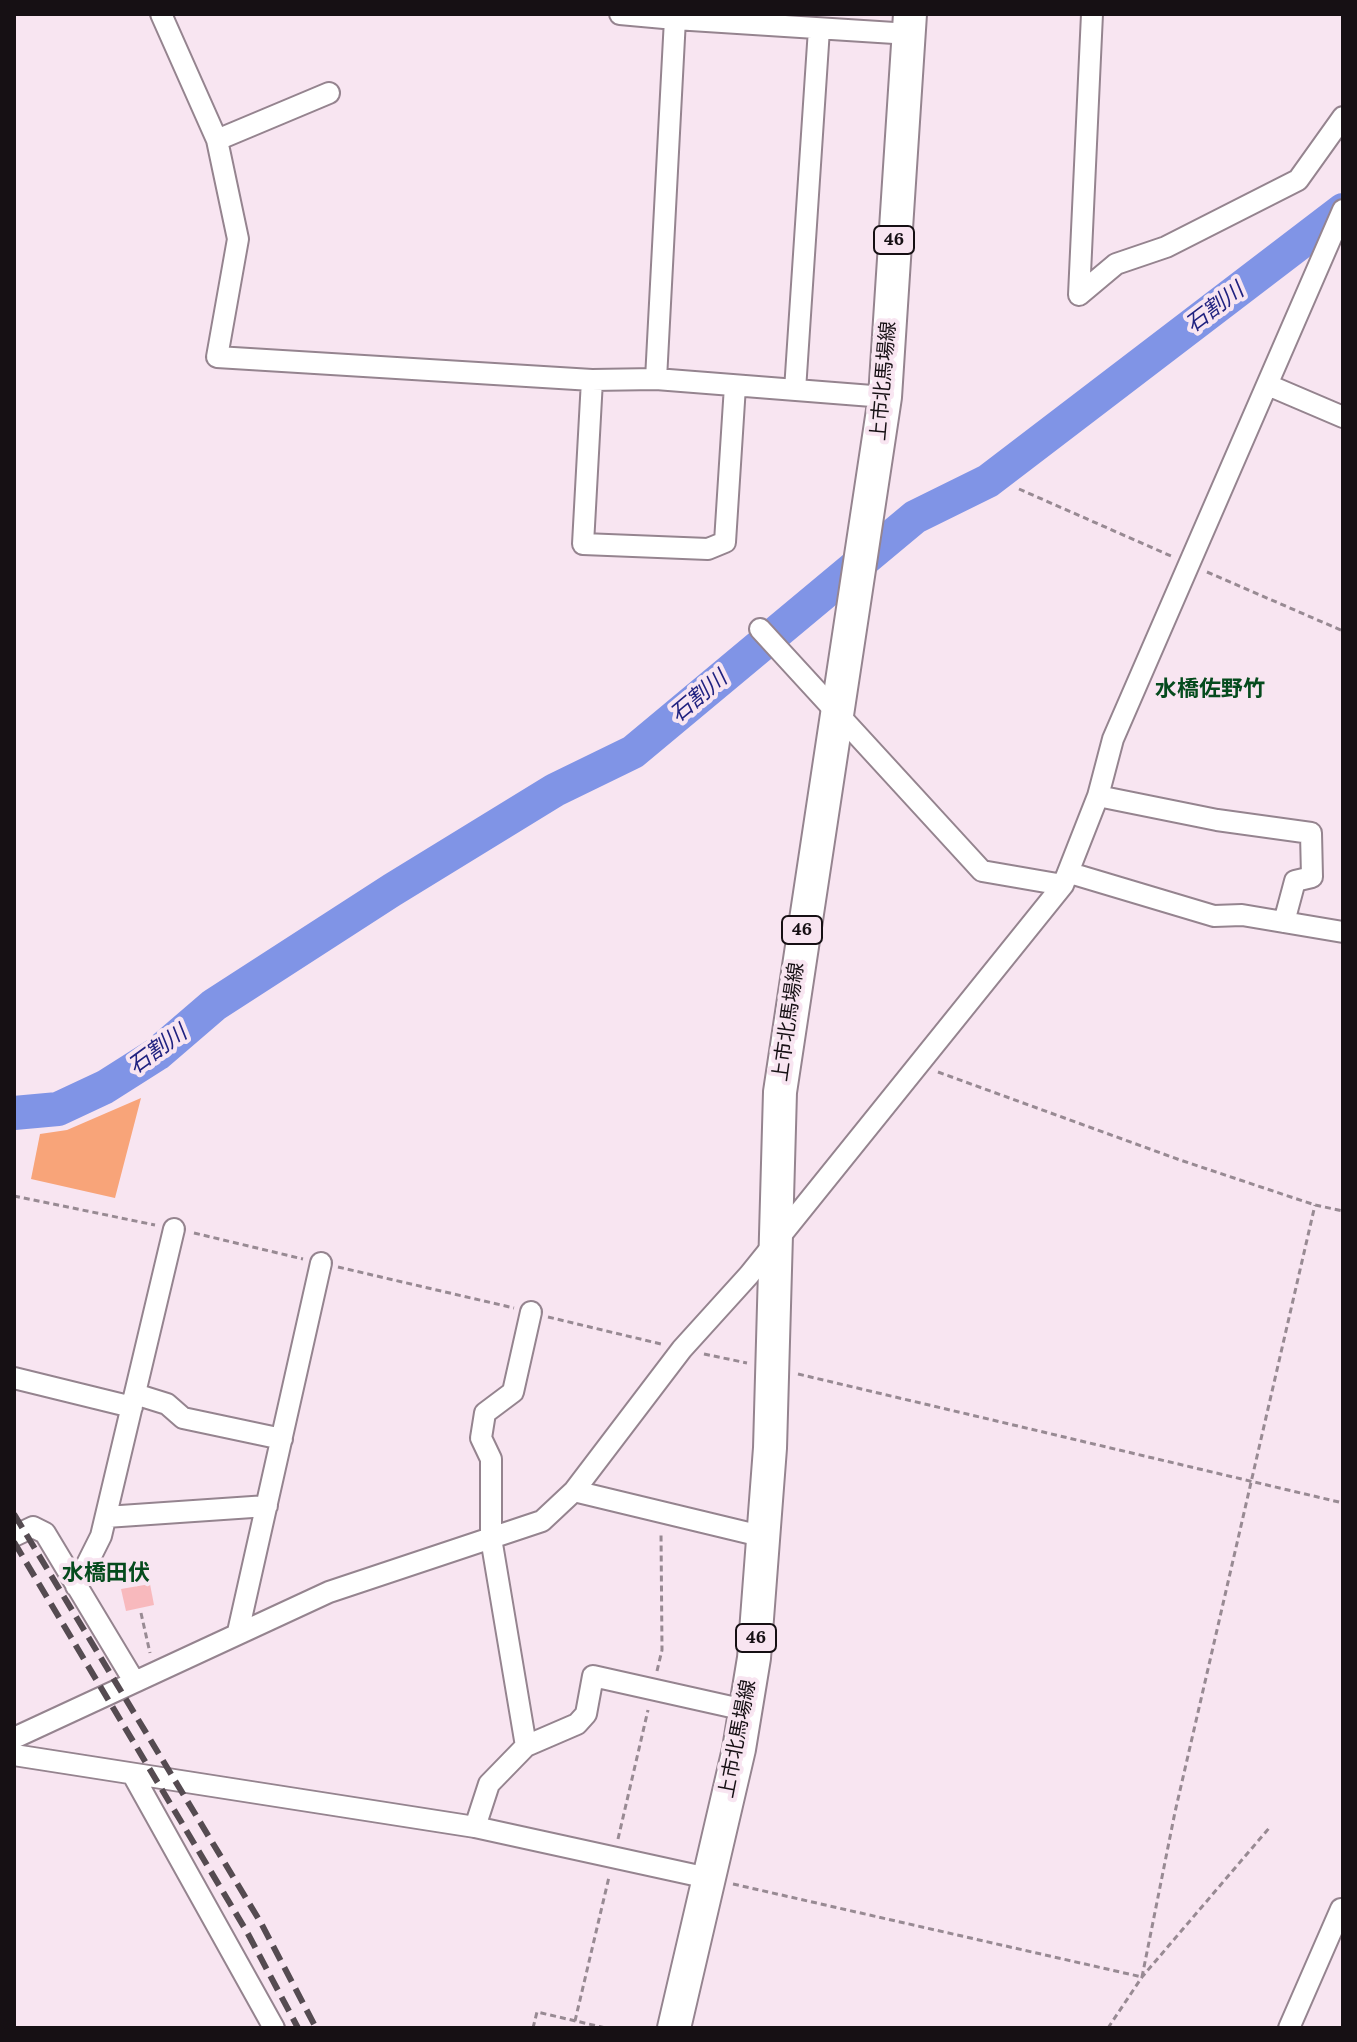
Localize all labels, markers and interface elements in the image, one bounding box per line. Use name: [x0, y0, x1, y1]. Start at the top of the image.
road number: 46: [874, 226, 914, 254]
water label: 石割川: [1181, 278, 1249, 338]
street label: 上市北馬場線: [867, 320, 901, 442]
water label: 石割川: [665, 666, 733, 728]
district label: 水橋佐野竹: [1155, 677, 1265, 703]
road number: 46: [782, 916, 822, 944]
street label: 上市北馬場線: [769, 961, 809, 1083]
water label: 石割川: [124, 1020, 192, 1080]
district label: 水橋田伏: [62, 1561, 150, 1587]
road number: 46: [736, 1624, 776, 1652]
street label: 上市北馬場線: [715, 1678, 761, 1800]

